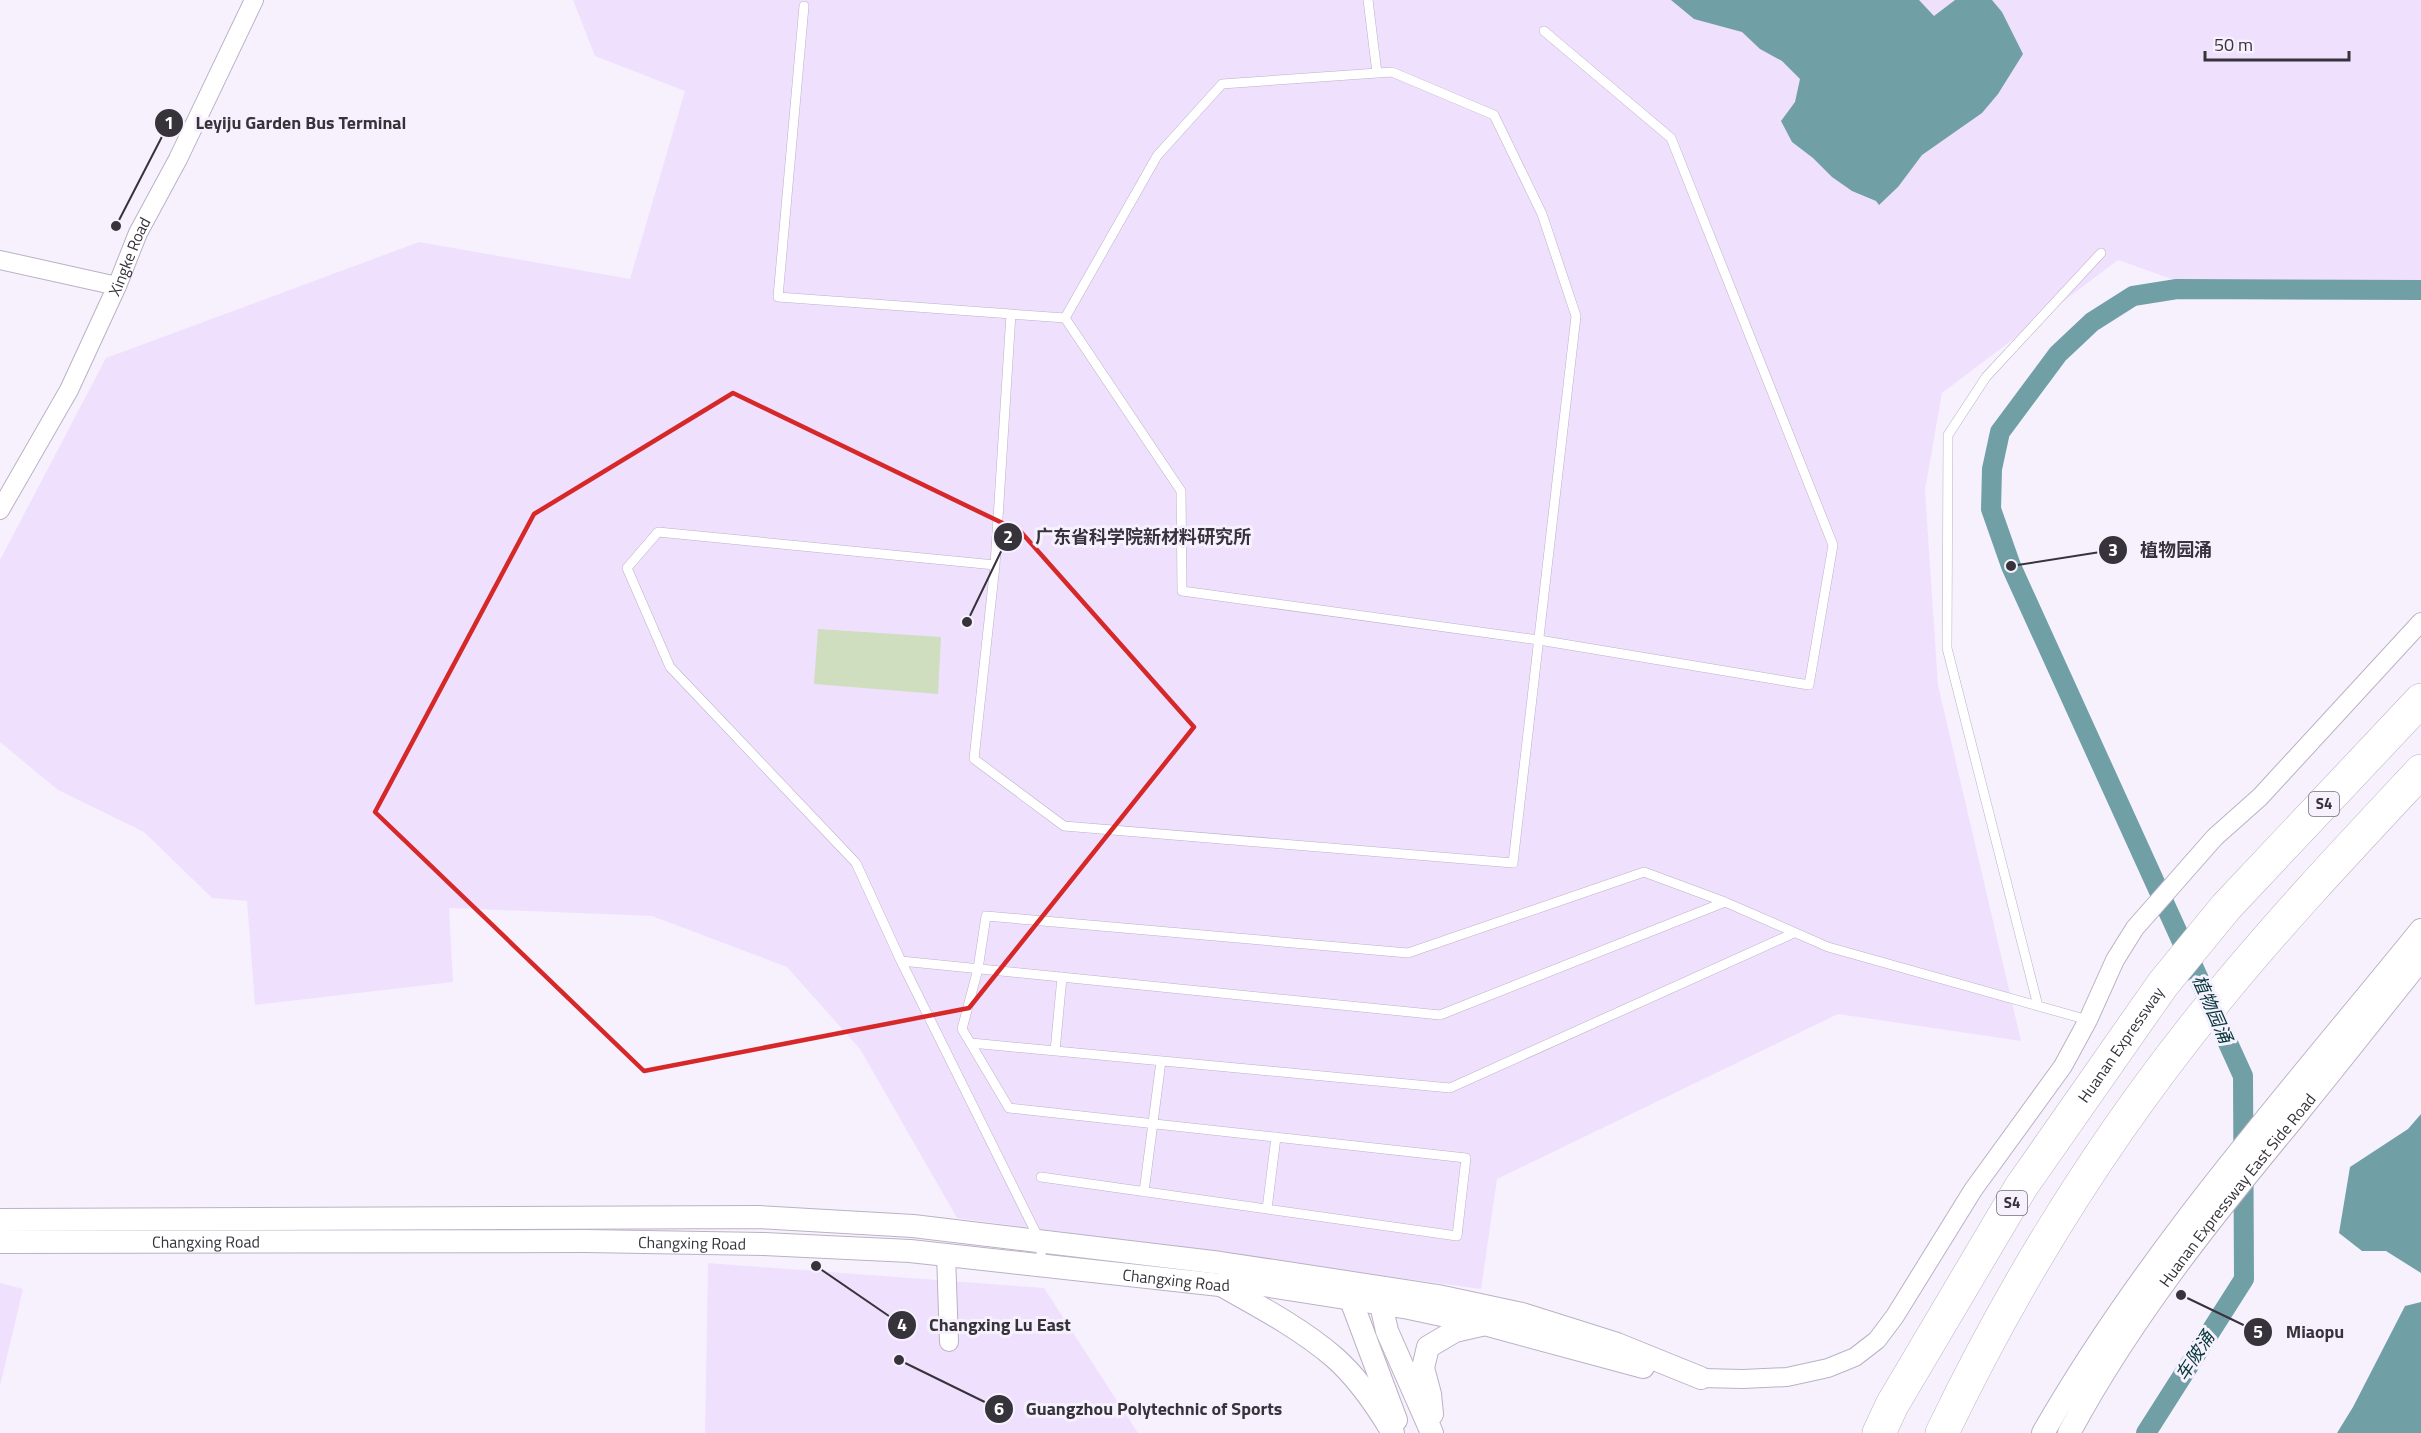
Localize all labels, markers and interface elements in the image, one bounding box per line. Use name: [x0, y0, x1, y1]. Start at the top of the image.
scale bar: [2205, 24, 2349, 62]
text: 50 m: [2214, 31, 2253, 58]
callout: Leyiju Garden Bus Terminal: [154, 105, 419, 141]
text: 1: [164, 109, 174, 136]
text: Leyiju Garden Bus Terminal: [196, 109, 406, 136]
street label: Xingke Road: [102, 213, 156, 300]
callout: 广东省科学院新材料研究所: [993, 519, 1263, 555]
text: 2: [1003, 523, 1013, 550]
text: 广东省科学院新材料研究所: [1035, 523, 1251, 550]
callout: 植物园涌: [2098, 532, 2224, 568]
text: 3: [2108, 536, 2118, 563]
text: 植物园涌: [2140, 536, 2212, 563]
road number: S4: [2309, 792, 2339, 816]
water label: 植物园涌: [2185, 970, 2240, 1049]
street label: Huanan Expressway: [2072, 981, 2170, 1107]
street label: Huanan Expressway East Side Road: [2153, 1088, 2321, 1292]
road number: S4: [1997, 1191, 2027, 1215]
street label: Changxing Road: [152, 1230, 260, 1254]
street label: Changxing Road: [638, 1230, 746, 1256]
street label: Changxing Road: [1121, 1262, 1230, 1297]
callout: Changxing Lu East: [887, 1307, 1083, 1343]
text: 4: [897, 1311, 907, 1338]
text: Changxing Lu East: [929, 1311, 1071, 1338]
callout: Miaopu: [2243, 1314, 2356, 1350]
text: 5: [2253, 1318, 2263, 1345]
text: Miaopu: [2286, 1318, 2344, 1345]
water label: 车陂涌: [2169, 1324, 2222, 1386]
callout: Guangzhou Polytechnic of Sports: [984, 1391, 1295, 1427]
text: 6: [994, 1395, 1004, 1422]
text: Guangzhou Polytechnic of Sports: [1026, 1395, 1282, 1422]

